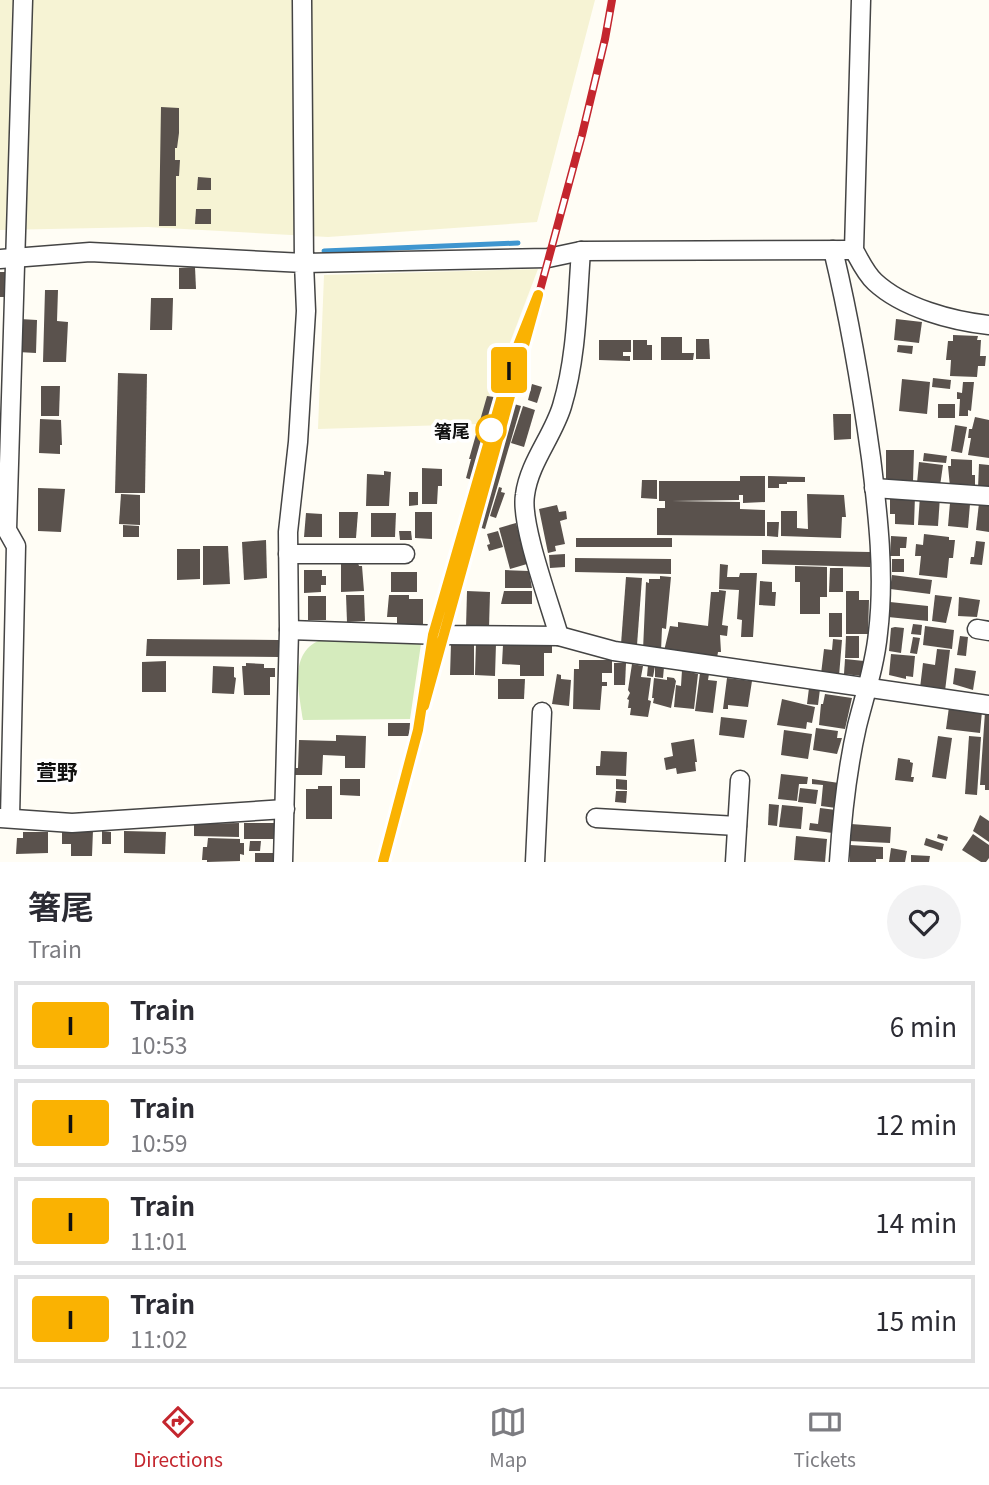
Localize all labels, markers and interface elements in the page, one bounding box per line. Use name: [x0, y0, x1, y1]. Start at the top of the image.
line badge: I: [486, 347, 532, 393]
text: I: [505, 352, 513, 387]
marker: 箸尾: [476, 415, 506, 445]
place label: 箸尾: [434, 417, 470, 443]
district label: 萱野: [36, 756, 78, 786]
text: 箸尾: [28, 881, 94, 929]
button: heart: [887, 885, 961, 959]
text: Train: [28, 931, 82, 965]
text: Train: [130, 990, 195, 1027]
text: I: [67, 1007, 74, 1042]
text: 6 min: [890, 1007, 957, 1044]
text: 10:53: [130, 1027, 187, 1061]
text: Train: [130, 1088, 195, 1125]
text: I: [67, 1105, 74, 1140]
text: 12 min: [875, 1105, 957, 1142]
text: 10:59: [130, 1125, 187, 1159]
text: Train: [130, 1186, 195, 1223]
text: I: [67, 1203, 74, 1238]
text: 14 min: [875, 1203, 957, 1240]
text: 11:01: [130, 1223, 187, 1257]
text: Train: [130, 1284, 195, 1321]
text: I: [67, 1301, 74, 1336]
text: 15 min: [875, 1301, 957, 1338]
text: 11:02: [130, 1321, 187, 1355]
tab: Directions: [133, 1403, 223, 1472]
tab: Map: [489, 1403, 527, 1472]
tab: Tickets: [793, 1403, 856, 1472]

